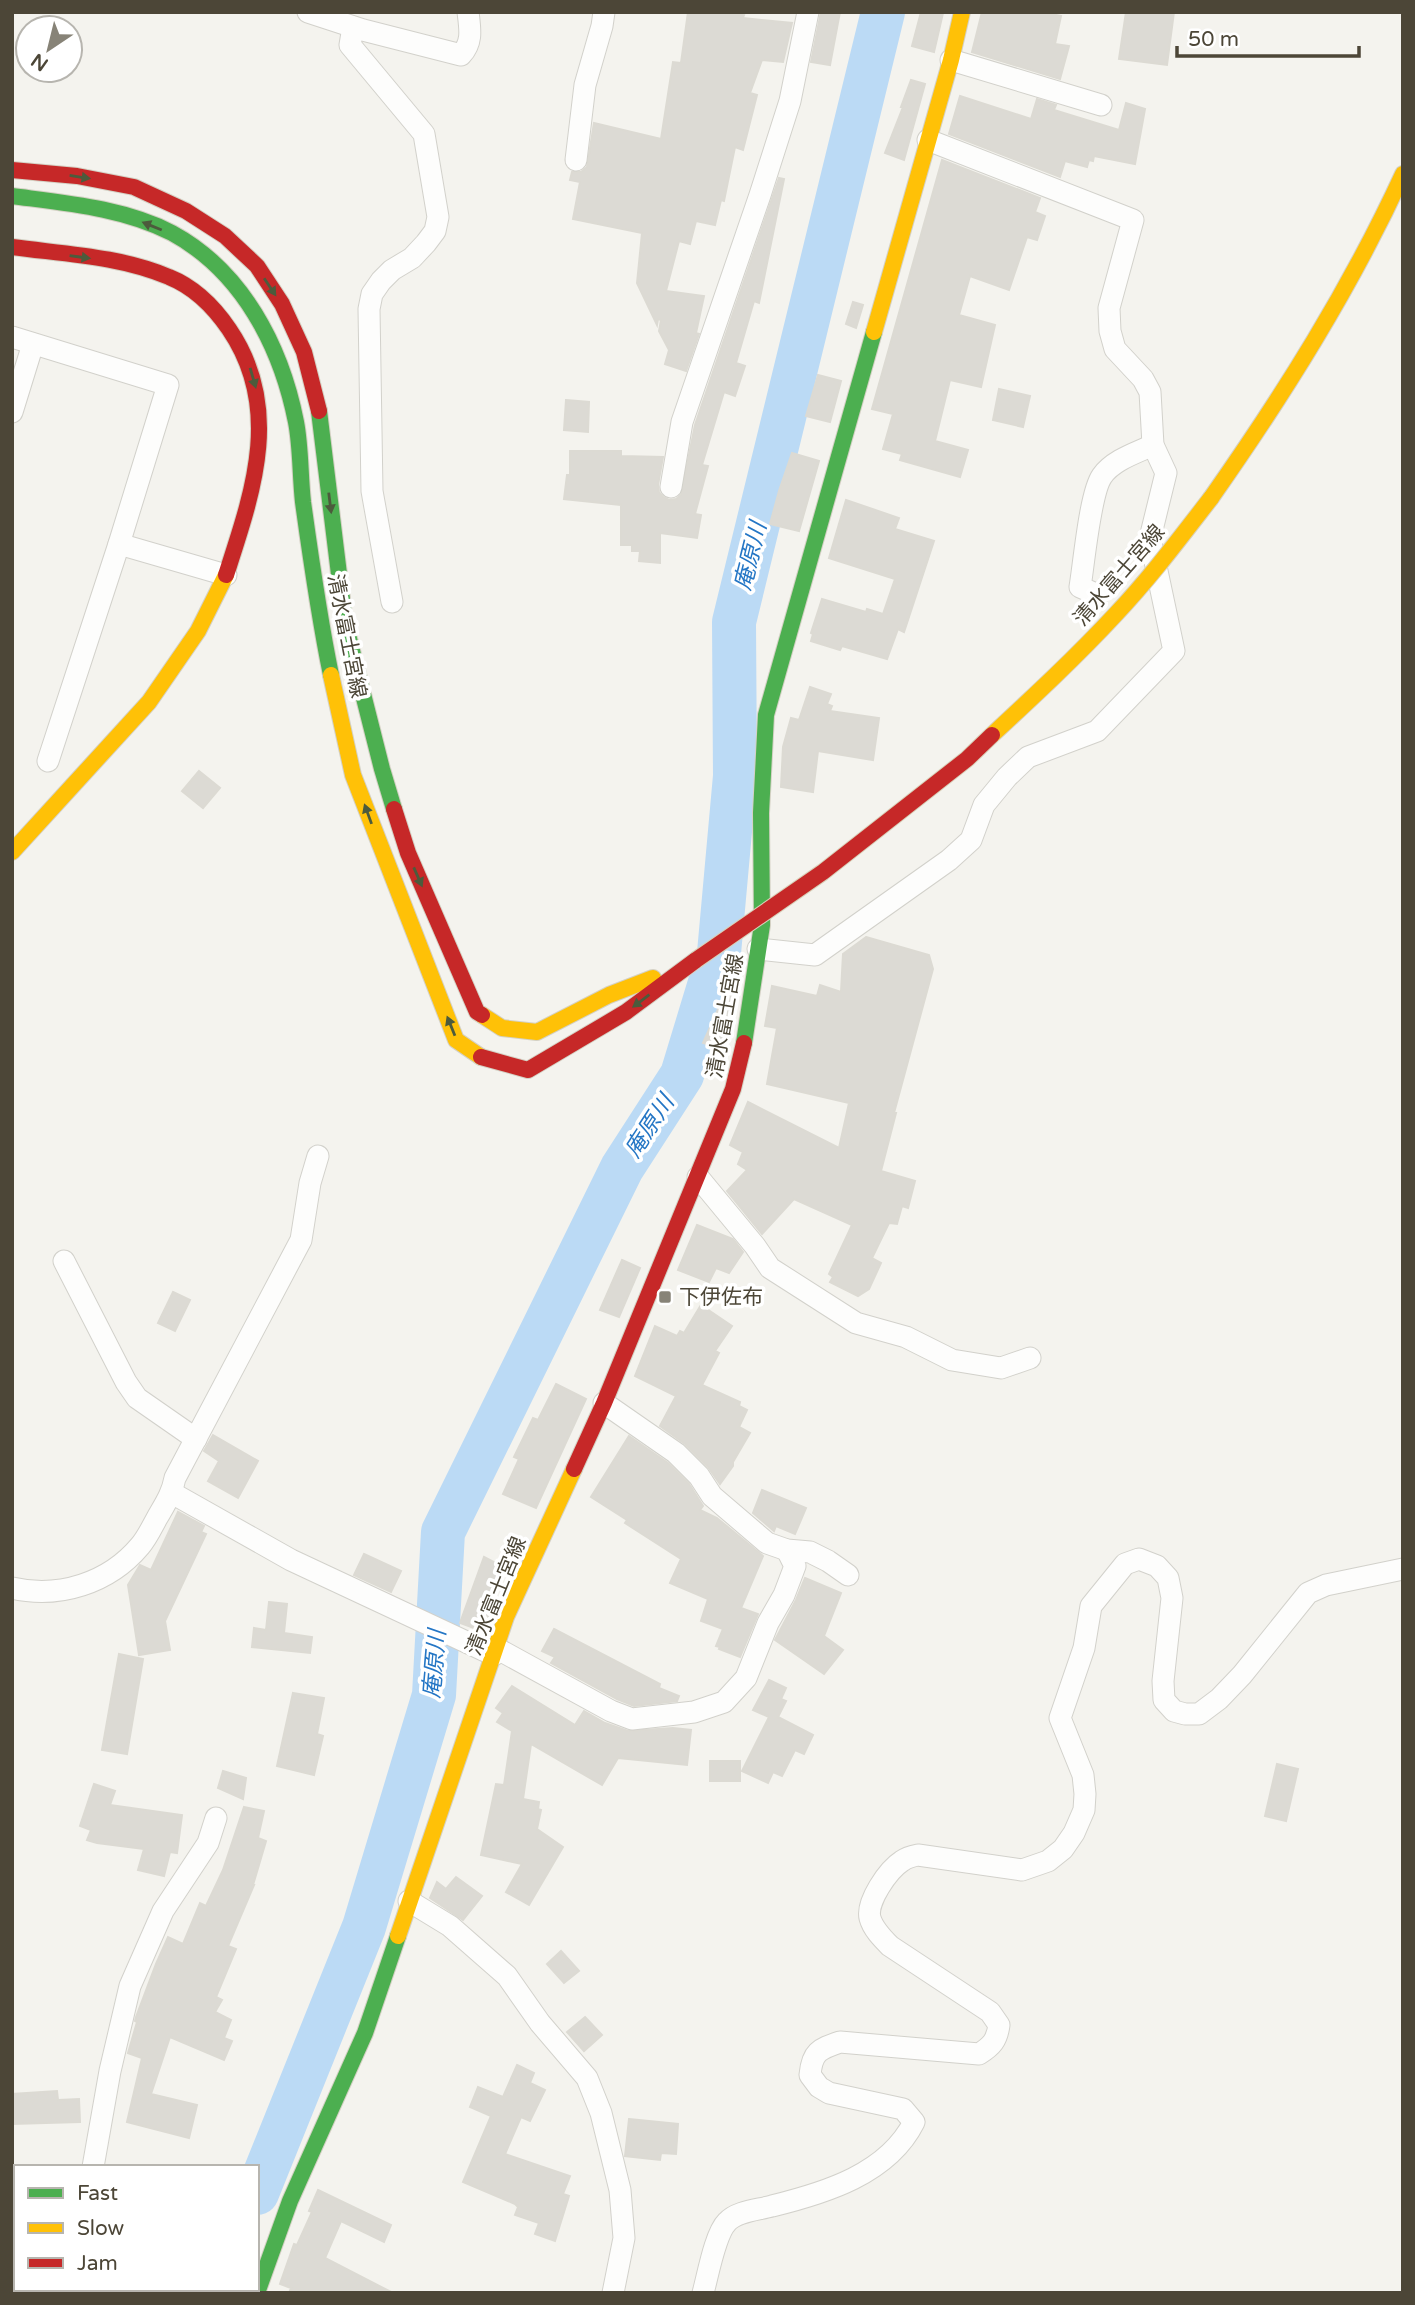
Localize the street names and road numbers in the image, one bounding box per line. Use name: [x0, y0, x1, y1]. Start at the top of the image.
street label: 清水富士宮線: [1069, 520, 1170, 631]
street label: 清水富士宮線: [322, 572, 371, 700]
street label: 清水富士宮線: [702, 952, 749, 1080]
street label: 清水富士宮線: [461, 1533, 532, 1659]

